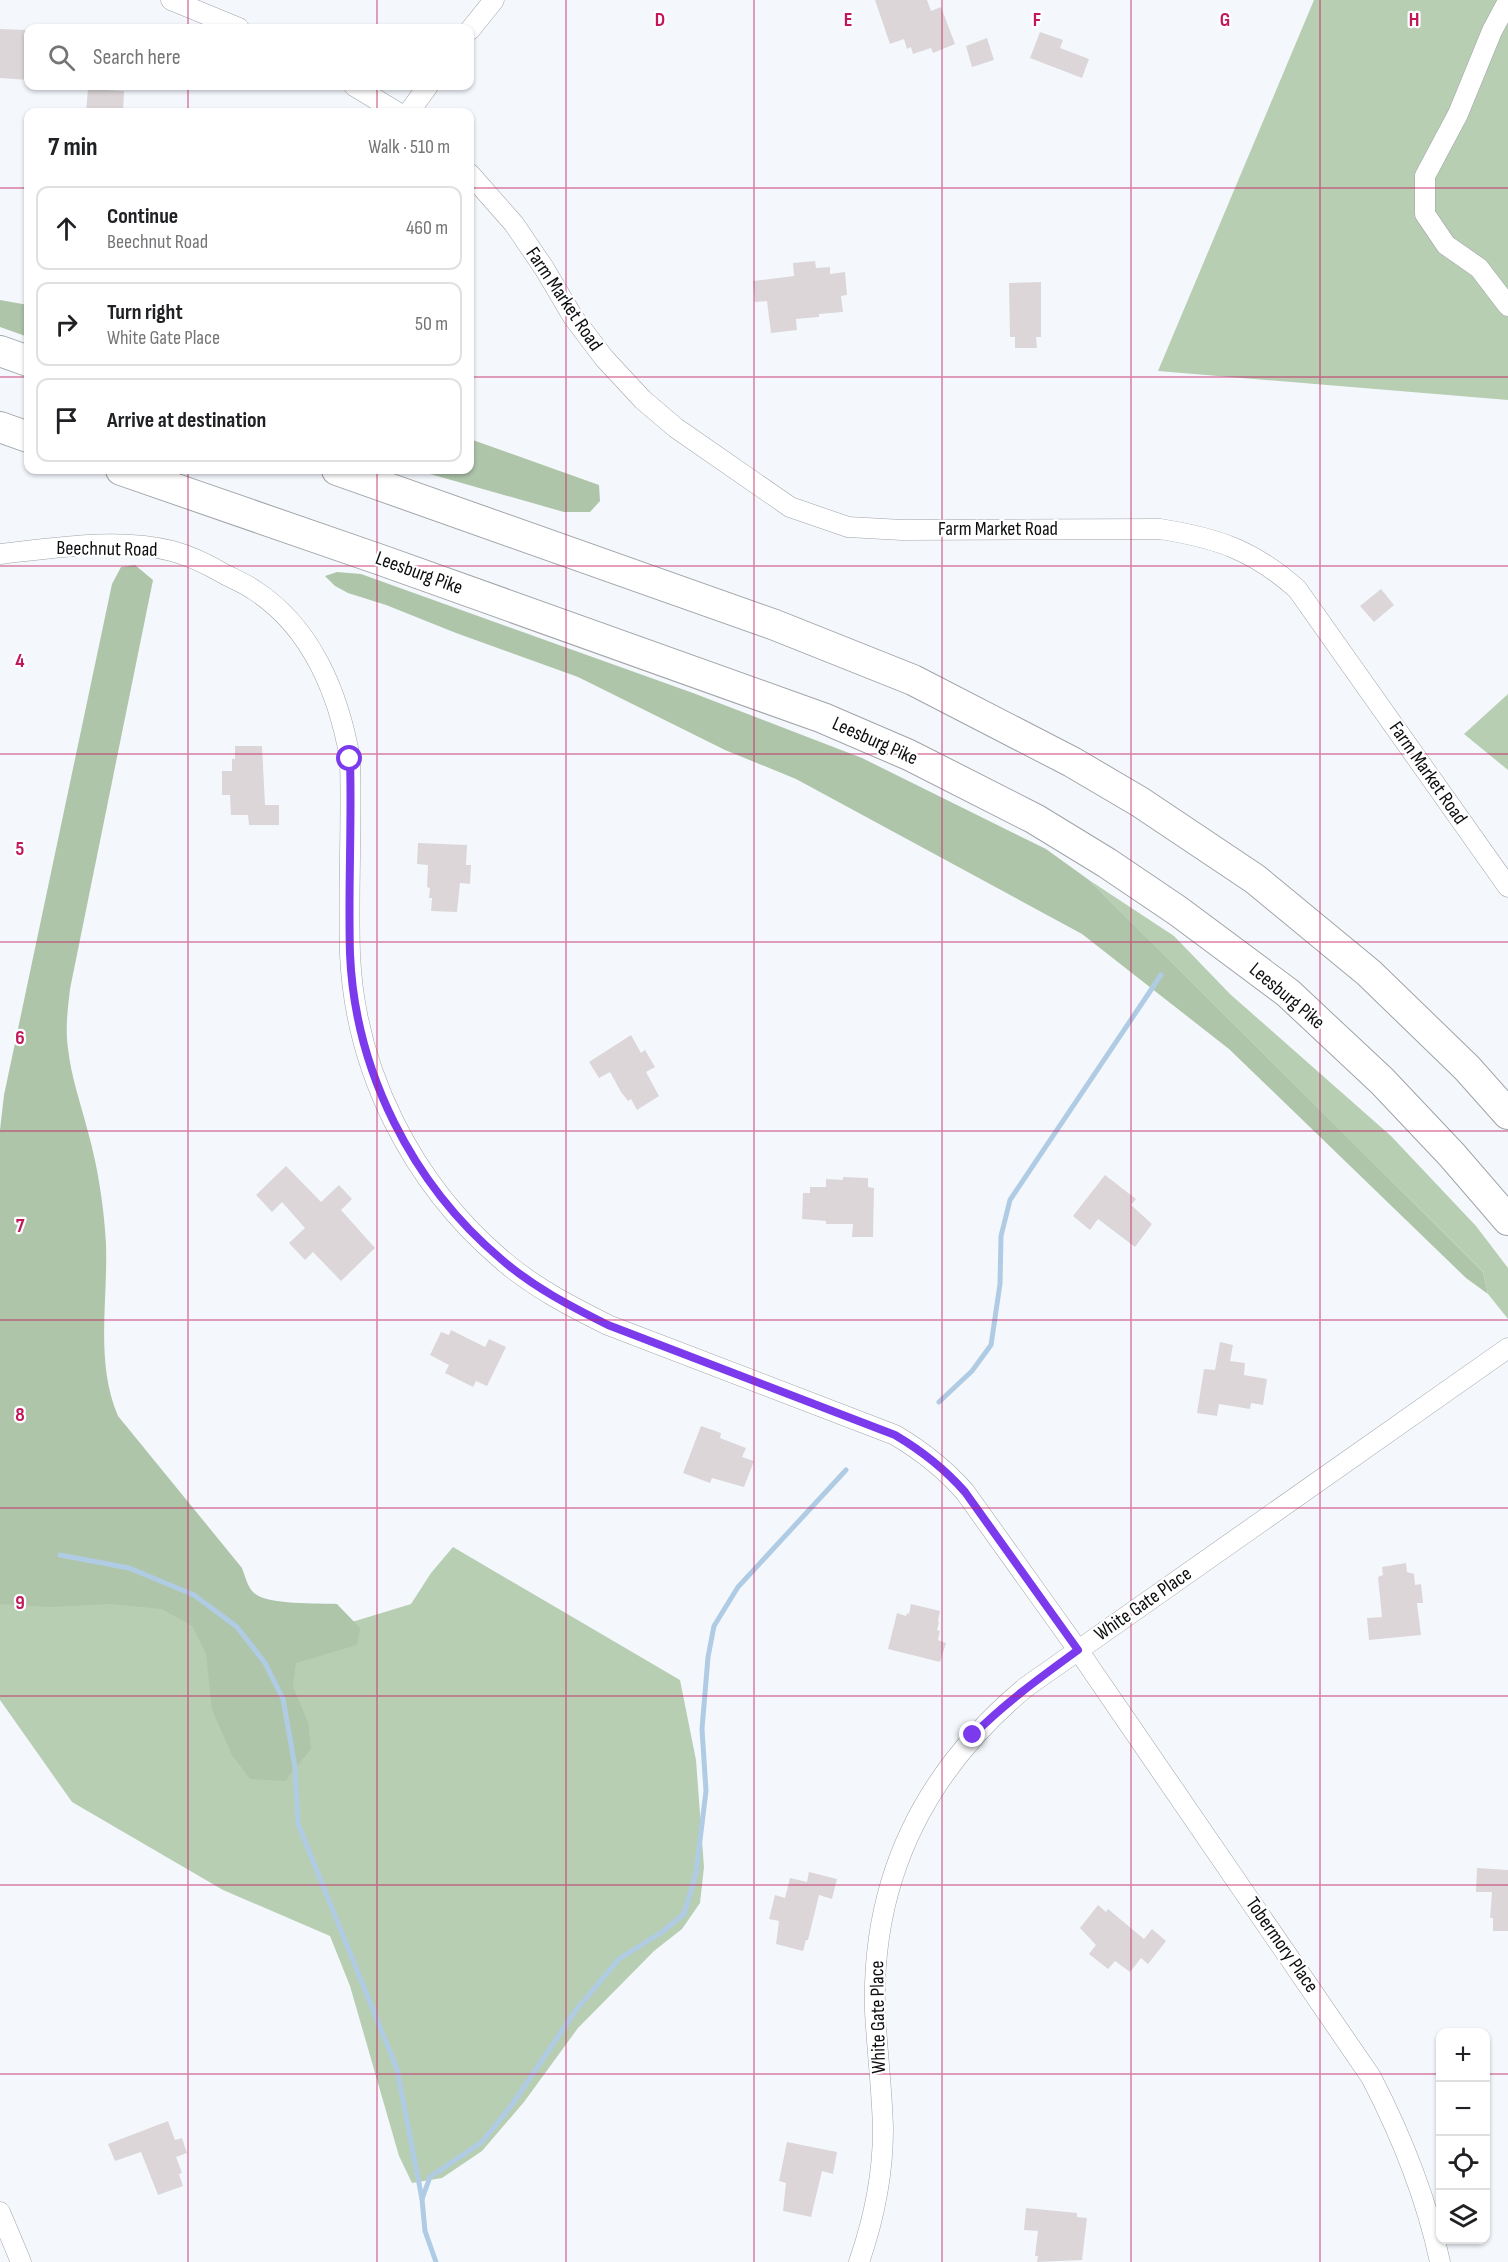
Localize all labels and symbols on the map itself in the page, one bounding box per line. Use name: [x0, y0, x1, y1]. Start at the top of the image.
text: D: [655, 8, 665, 32]
text: E: [844, 8, 852, 32]
text: F: [1033, 8, 1041, 32]
text: G: [1220, 8, 1230, 32]
text: H: [1409, 8, 1419, 32]
street label: Farm Market Road: [521, 243, 607, 355]
street label: Farm Market Road: [938, 517, 1058, 541]
street label: Beechnut Road: [56, 536, 158, 562]
street label: Leesburg Pike: [372, 546, 466, 600]
text: 4: [15, 649, 25, 673]
street label: Leesburg Pike: [829, 712, 921, 770]
street label: Farm Market Road: [1384, 717, 1472, 829]
route start: [336, 745, 362, 771]
text: 5: [16, 837, 25, 861]
street label: Leesburg Pike: [1244, 958, 1330, 1034]
text: 6: [15, 1026, 25, 1050]
text: 7: [16, 1214, 25, 1238]
text: 8: [15, 1403, 25, 1427]
street label: White Gate Place: [1090, 1562, 1196, 1646]
text: 9: [15, 1591, 25, 1615]
route end: [959, 1721, 985, 1747]
street label: Tobermory Place: [1240, 1893, 1324, 1997]
street label: White Gate Place: [865, 1960, 891, 2074]

